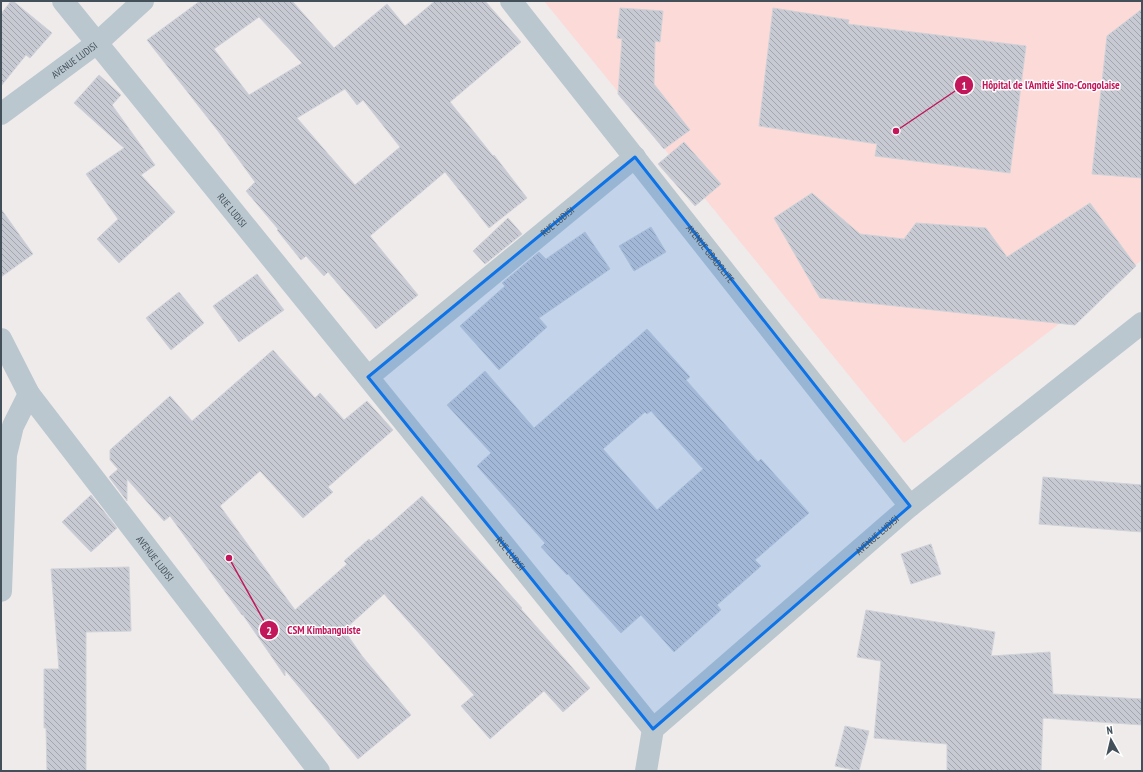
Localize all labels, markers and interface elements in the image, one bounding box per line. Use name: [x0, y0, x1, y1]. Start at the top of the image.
street label: AVENUE LUDISI: [49, 39, 100, 81]
callout: Hôpital de l'Amitié Sino-Congolaise: [954, 74, 1127, 97]
text: 1: [961, 78, 967, 93]
text: Hôpital de l'Amitié Sino-Congolaise: [982, 78, 1120, 92]
street label: RUE LUDISI: [215, 190, 250, 230]
street label: RUE LUDISI: [537, 203, 577, 239]
street label: AVENUE GBADOLITE: [684, 222, 738, 285]
street label: AVENUE LUDISI: [852, 512, 902, 557]
street label: AVENUE LUDISI: [134, 533, 177, 584]
street label: RUE LUDISI: [493, 534, 528, 573]
callout: CSM Kimbanguiste: [259, 619, 368, 642]
text: 2: [266, 623, 272, 638]
text: CSM Kimbanguiste: [287, 623, 361, 637]
north arrow: [1091, 720, 1131, 760]
text: N: [1106, 723, 1114, 737]

